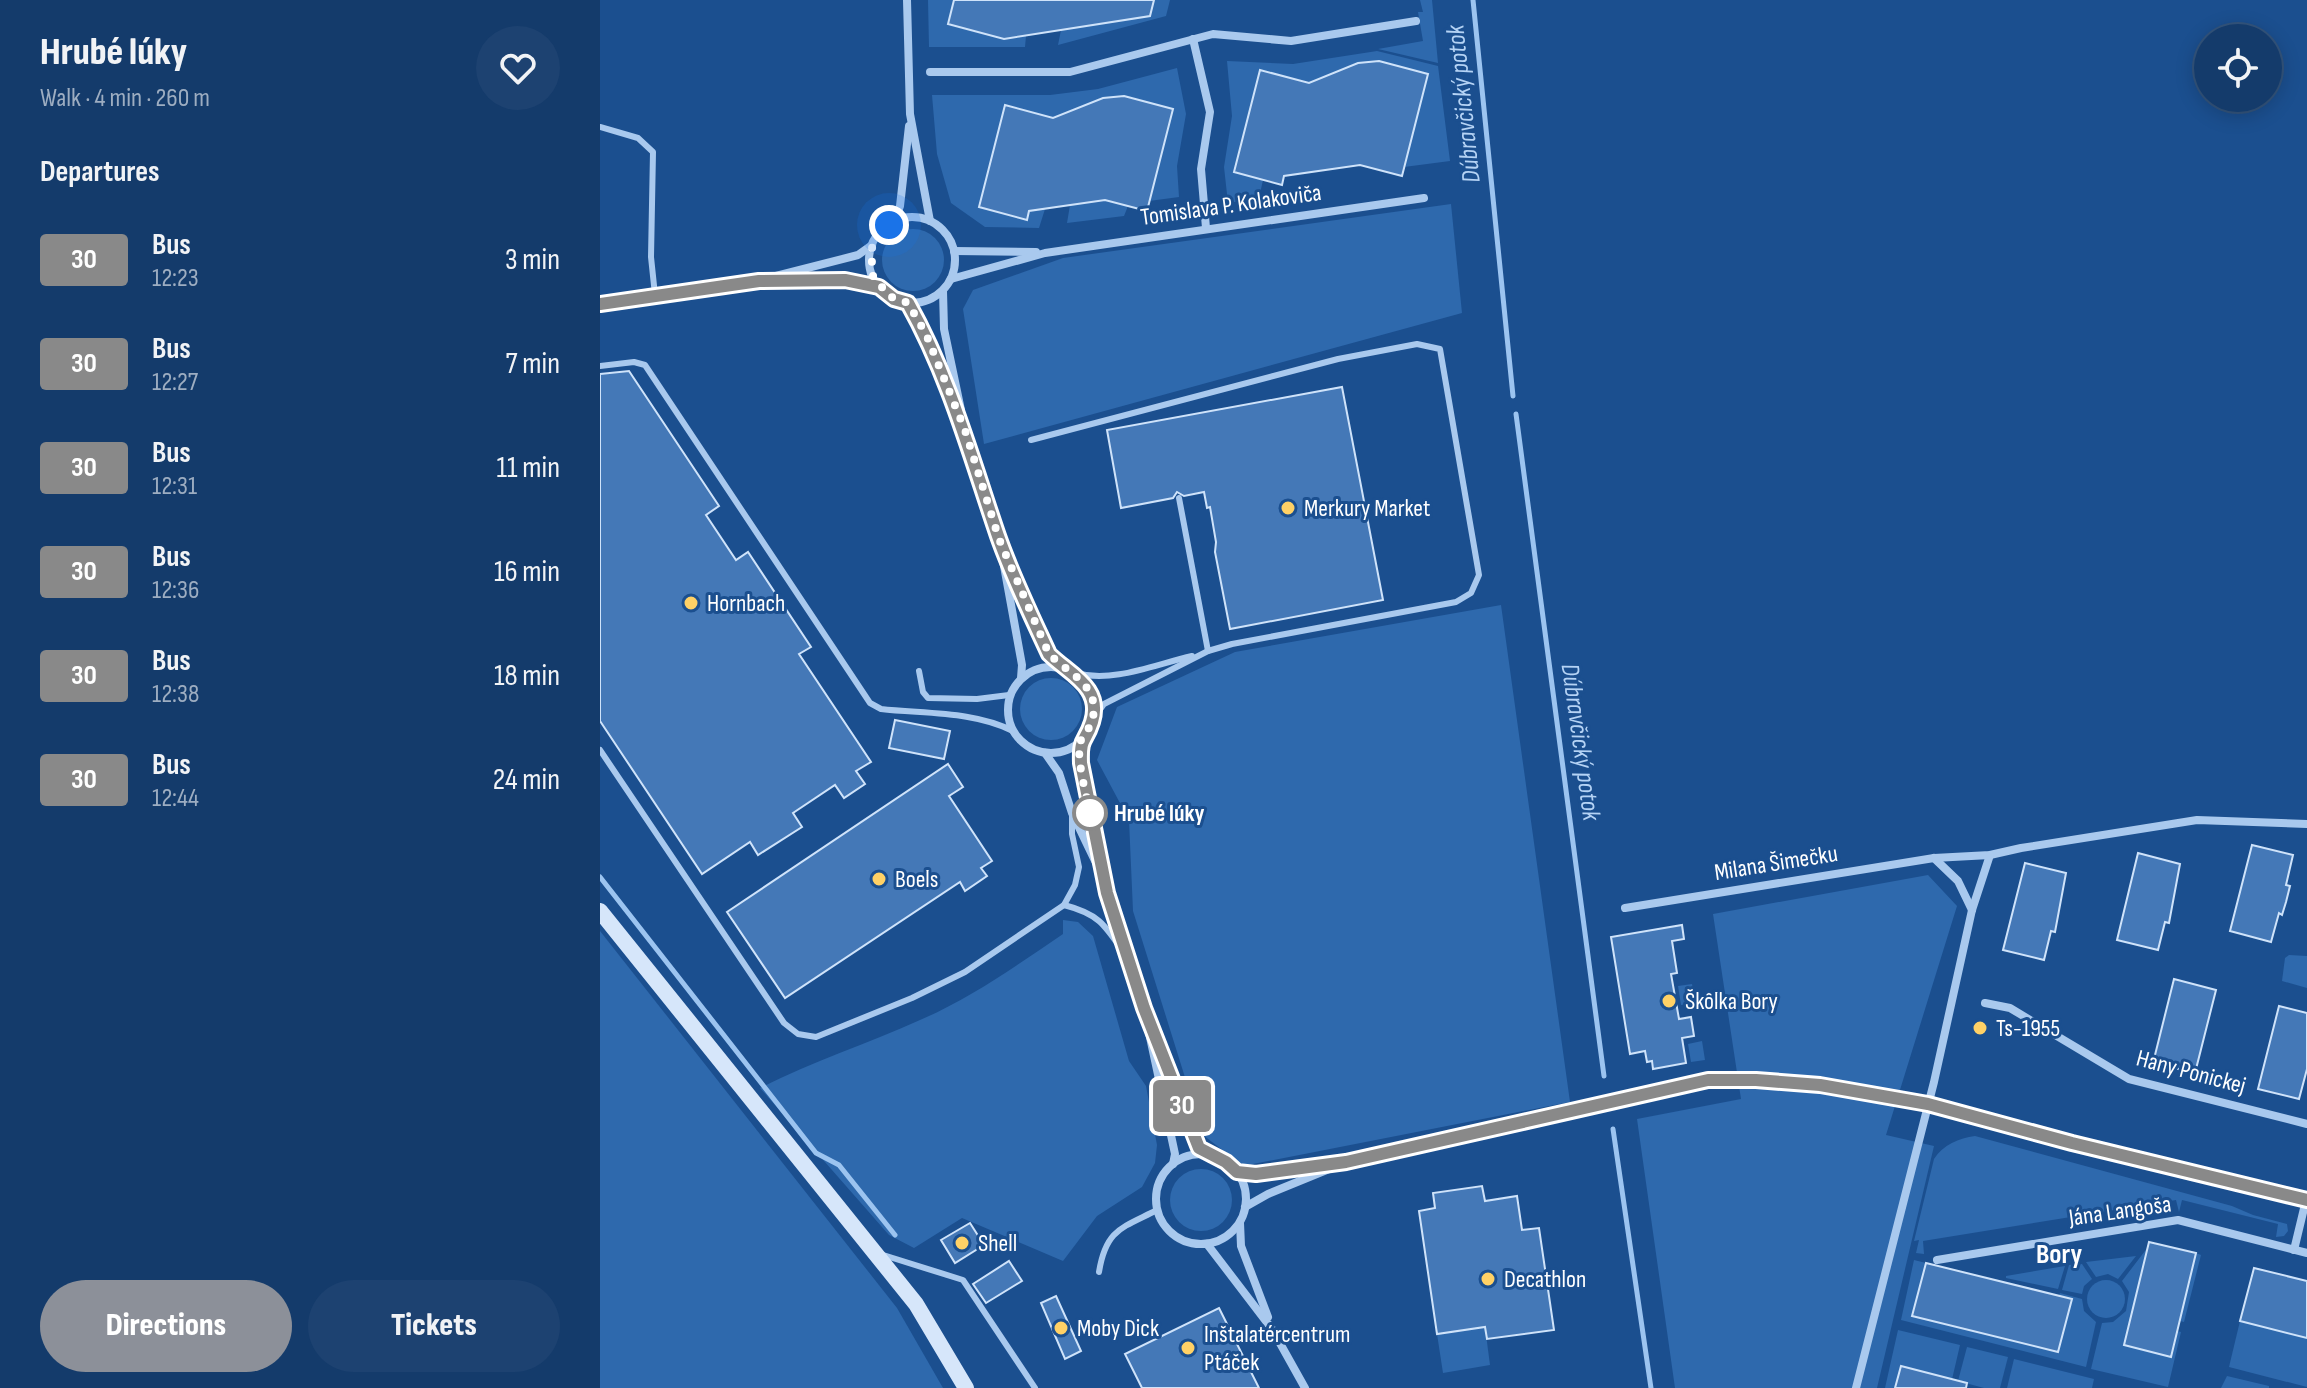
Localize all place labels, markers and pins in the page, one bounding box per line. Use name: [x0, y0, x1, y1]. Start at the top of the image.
place label: Merkury Market: [1304, 494, 1430, 523]
marker: Merkury Market: [1279, 499, 1297, 517]
place label: Hornbach: [707, 589, 785, 618]
marker: Hornbach: [682, 594, 700, 612]
marker: Hrubé lúky: [1073, 796, 1107, 830]
place label: Hrubé lúky: [1114, 799, 1205, 828]
place label: Boels: [895, 865, 938, 894]
marker: Boels: [870, 870, 888, 888]
place label: Škôlka Bory: [1685, 987, 1778, 1016]
marker: Škôlka Bory: [1660, 992, 1678, 1010]
place label: Ts-1955: [1996, 1014, 2060, 1043]
marker: Ts-1955: [1971, 1019, 1989, 1037]
place label: Shell: [978, 1229, 1017, 1258]
marker: Shell: [953, 1234, 971, 1252]
place label: Decathlon: [1504, 1265, 1586, 1294]
marker: Decathlon: [1479, 1270, 1497, 1288]
place label: Moby Dick: [1077, 1314, 1159, 1343]
marker: Moby Dick: [1052, 1319, 1070, 1337]
place label: Inštalatércentrum Ptáček: [1204, 1320, 1350, 1377]
marker: Inštalatércentrum Ptáček: [1179, 1339, 1197, 1357]

